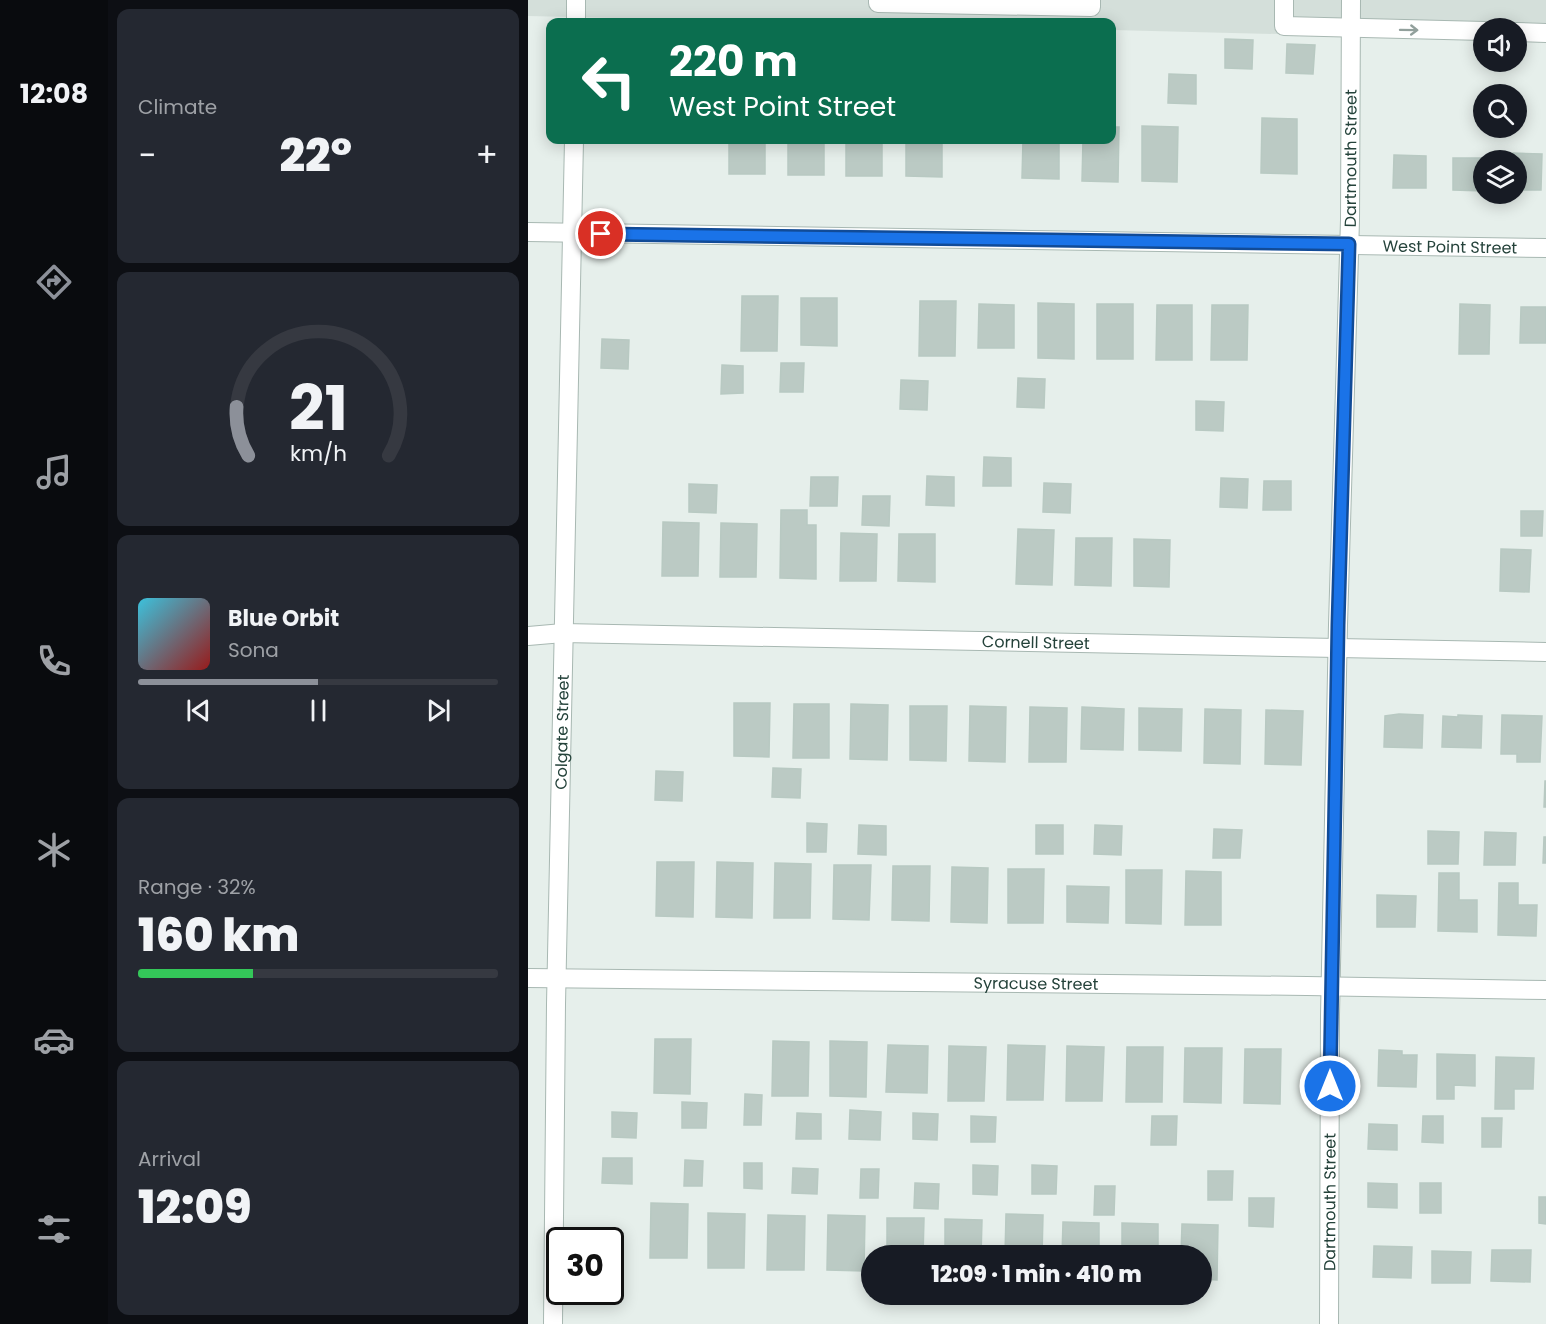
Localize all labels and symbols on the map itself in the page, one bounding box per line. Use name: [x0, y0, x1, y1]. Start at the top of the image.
one-way arrow: [1398, 24, 1418, 36]
street label: Dartmouth Street: [1338, 89, 1362, 228]
pin: [575, 208, 626, 259]
street label: West Point Street: [1382, 234, 1518, 259]
street label: Cornell Street: [982, 630, 1090, 655]
street label: Colgate Street: [549, 674, 574, 790]
street label: Syracuse Street: [974, 971, 1099, 995]
position arrow: [1298, 1054, 1362, 1118]
street label: Dartmouth Street: [1318, 1133, 1341, 1271]
speed limit sign: 30: [546, 1227, 624, 1305]

